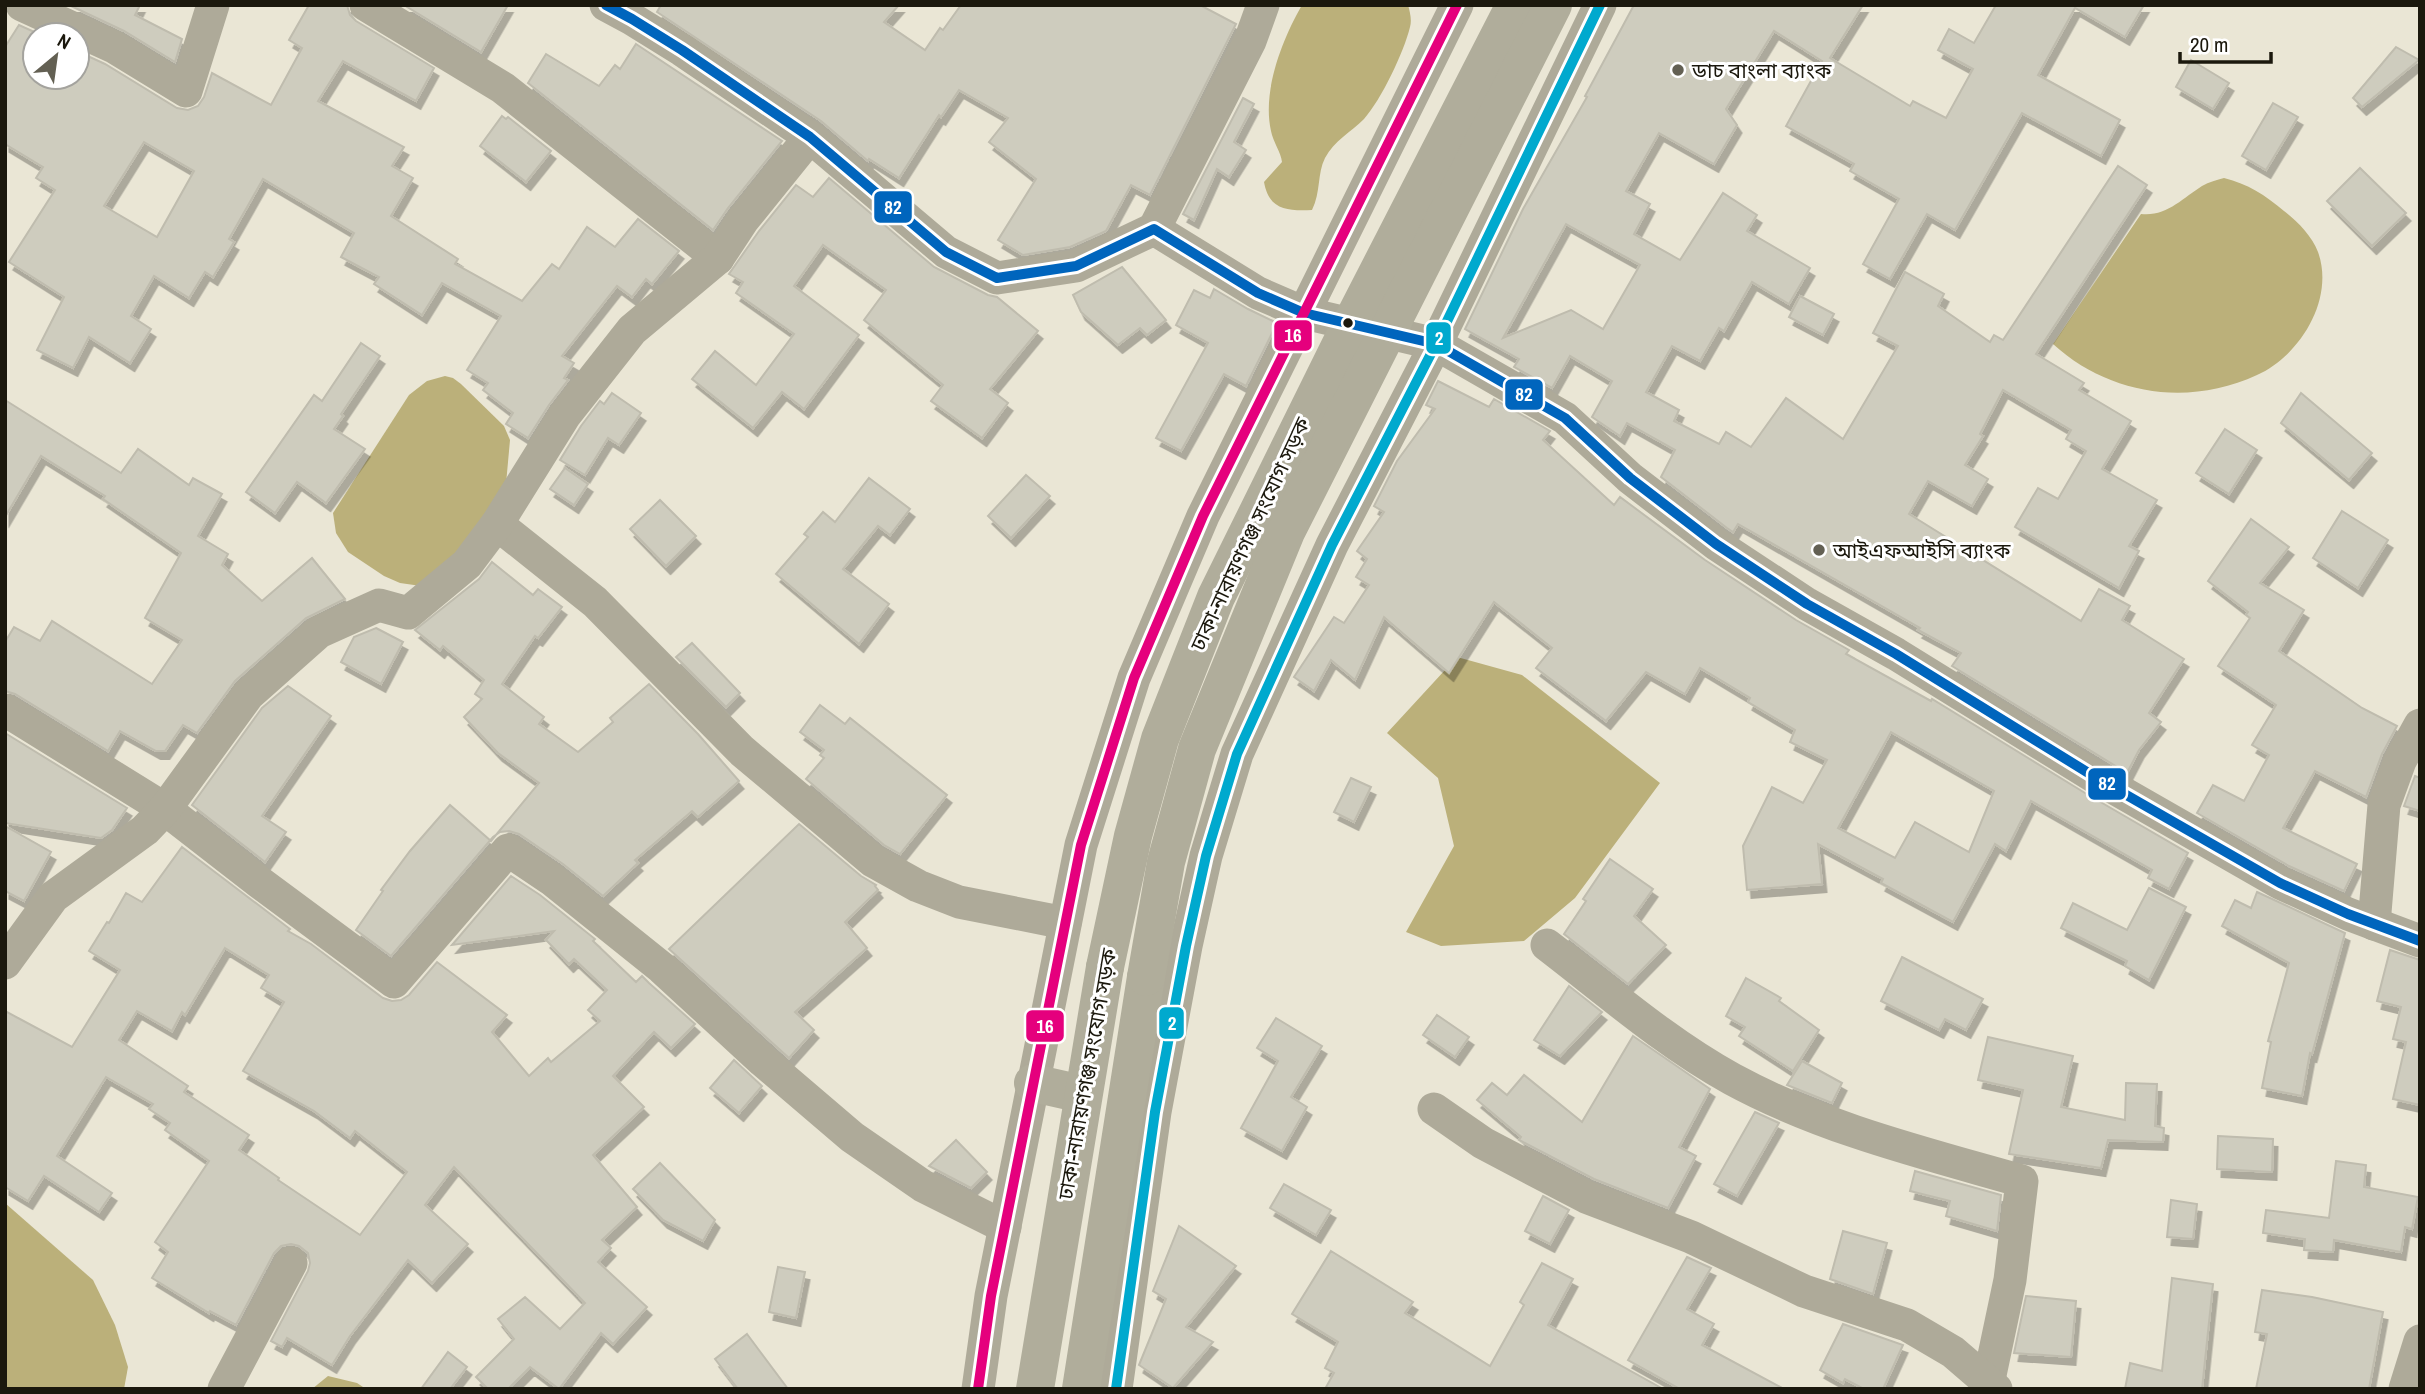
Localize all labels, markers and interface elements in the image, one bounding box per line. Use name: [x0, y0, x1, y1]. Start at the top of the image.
north arrow: [21, 21, 91, 91]
scale bar: [2180, 21, 2271, 65]
text: N: [53, 27, 75, 55]
text: 20 m: [2190, 30, 2228, 59]
place label: ডাচ বাংলা ব্যাংক: [1691, 56, 1833, 85]
marker: ডাচ বাংলা ব্যাংক: [1670, 62, 1686, 78]
line badge: 82: [873, 190, 913, 224]
text: 82: [884, 194, 902, 220]
unlabelled marker: [1341, 316, 1355, 330]
line badge: 16: [1273, 319, 1313, 352]
line badge: 2: [1425, 321, 1452, 355]
text: 16: [1284, 322, 1302, 348]
text: 2: [1435, 325, 1444, 351]
line badge: 82: [1504, 378, 1544, 411]
text: 82: [1515, 381, 1533, 407]
street label: ঢাকা-নারায়ণগঞ্জ সংযোগ সড়ক: [1183, 412, 1317, 656]
place label: আইএফআইসি ব্যাংক: [1832, 536, 2011, 565]
marker: আইএফআইসি ব্যাংক: [1811, 542, 1827, 558]
line badge: 82: [2087, 767, 2127, 801]
text: 82: [2098, 770, 2116, 796]
street label: ঢাকা-নারায়ণগঞ্জ সংযোগ সড়ক: [1050, 945, 1124, 1203]
line badge: 2: [1158, 1006, 1185, 1040]
line badge: 16: [1025, 1009, 1065, 1043]
text: 2: [1168, 1010, 1177, 1036]
text: 16: [1036, 1013, 1054, 1039]

